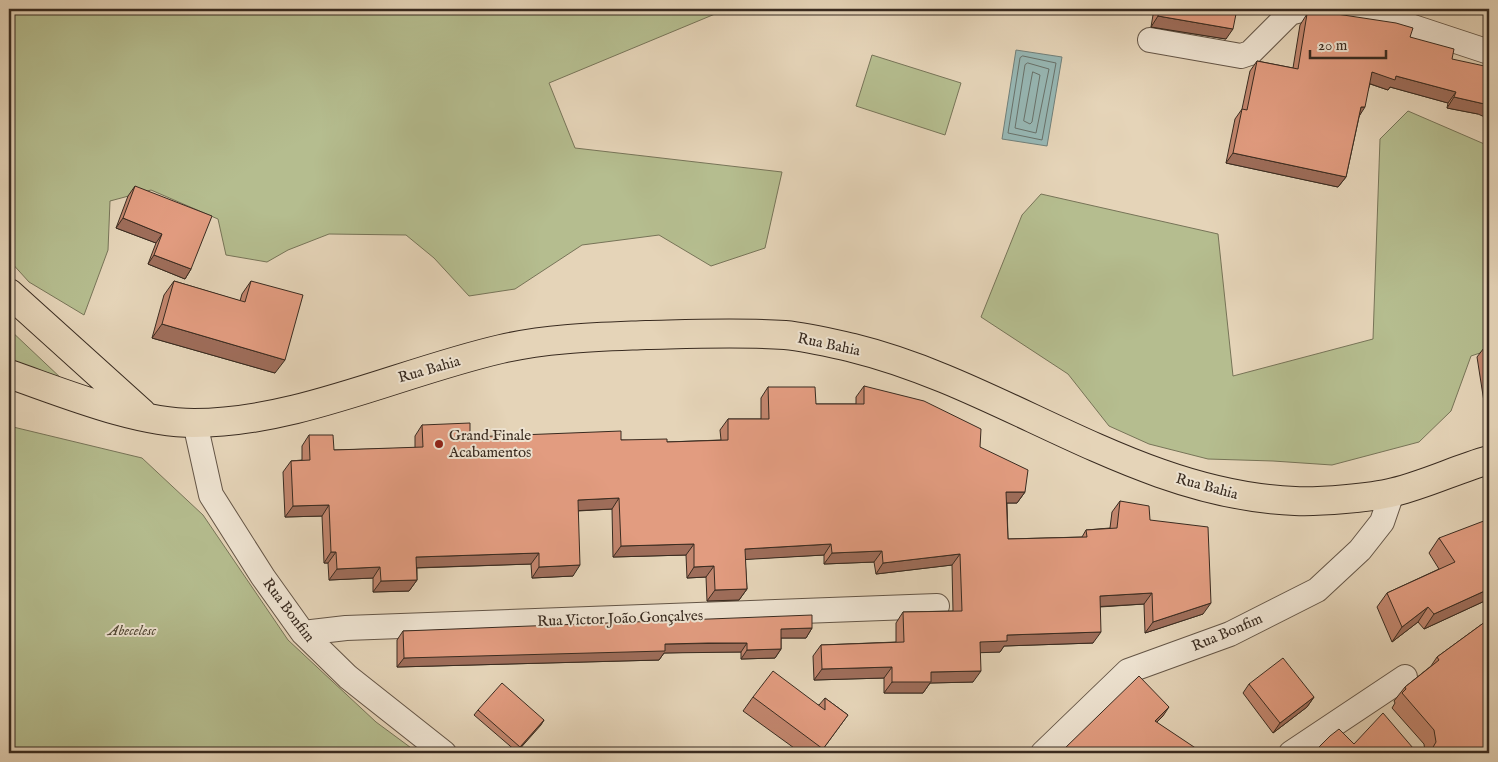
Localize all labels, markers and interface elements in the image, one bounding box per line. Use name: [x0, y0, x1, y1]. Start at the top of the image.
scale bar: [1310, 28, 1387, 60]
text: 20 m: [1318, 36, 1348, 55]
street label: Rua Bahia: [796, 329, 863, 361]
street label: Rua Bahia: [396, 351, 463, 387]
place label: Grand Finale Acabamentos: [448, 426, 531, 462]
marker: Grand Finale Acabamentos: [433, 438, 445, 450]
street label: Rua Bahia: [1174, 469, 1241, 504]
street label: Rua Bonfim: [258, 575, 319, 646]
street label: Rua Victor João Gonçalves: [537, 606, 703, 631]
street label: Rua Bonfim: [1189, 609, 1266, 656]
park label: Abecelesc: [106, 621, 156, 640]

